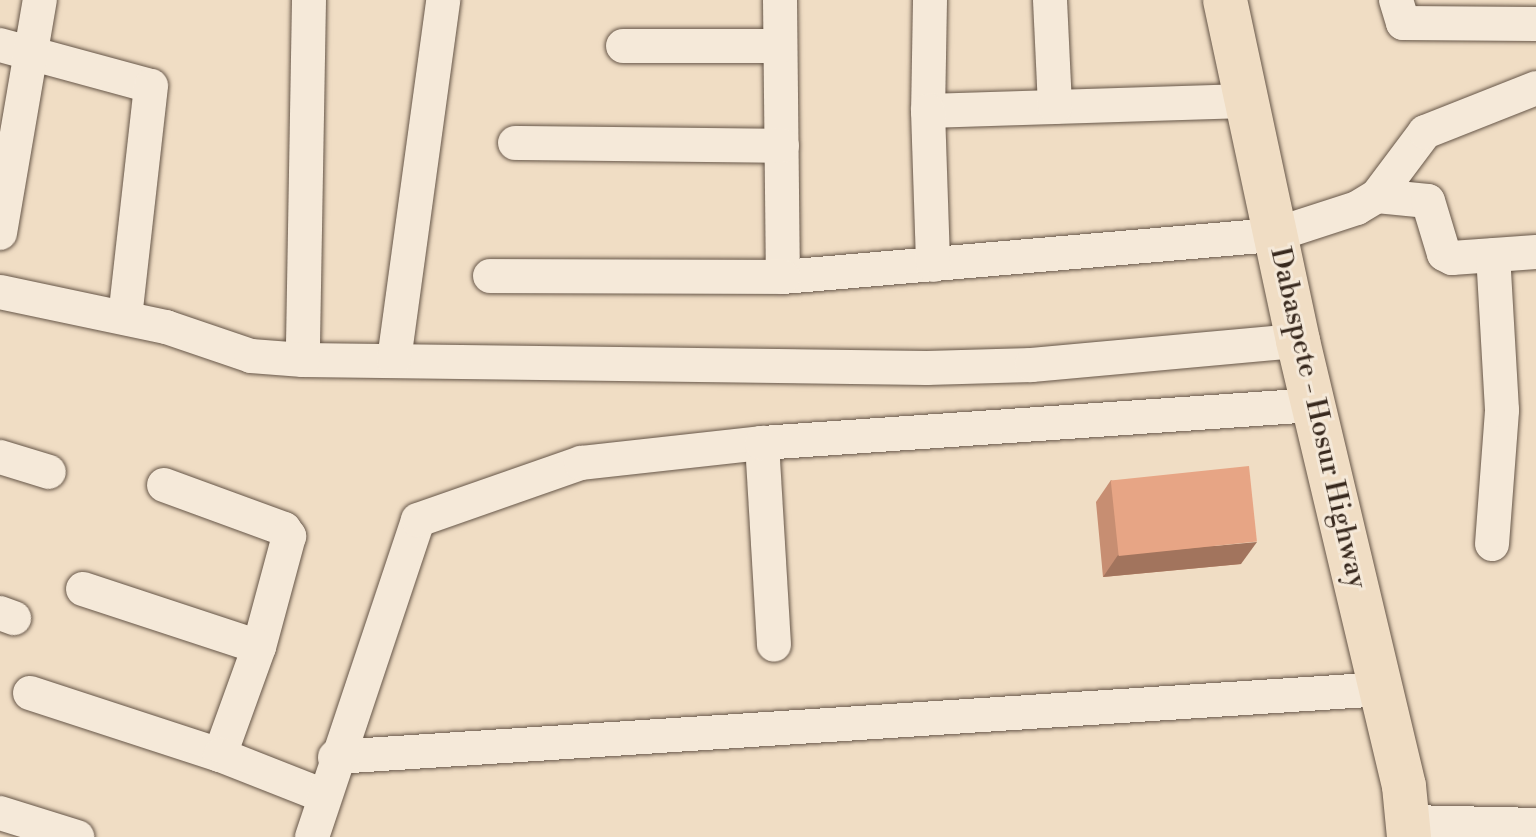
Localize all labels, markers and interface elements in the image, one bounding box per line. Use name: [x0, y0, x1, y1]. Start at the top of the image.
street label: Dabaspete - Hosur Highway: [1262, 244, 1374, 592]

